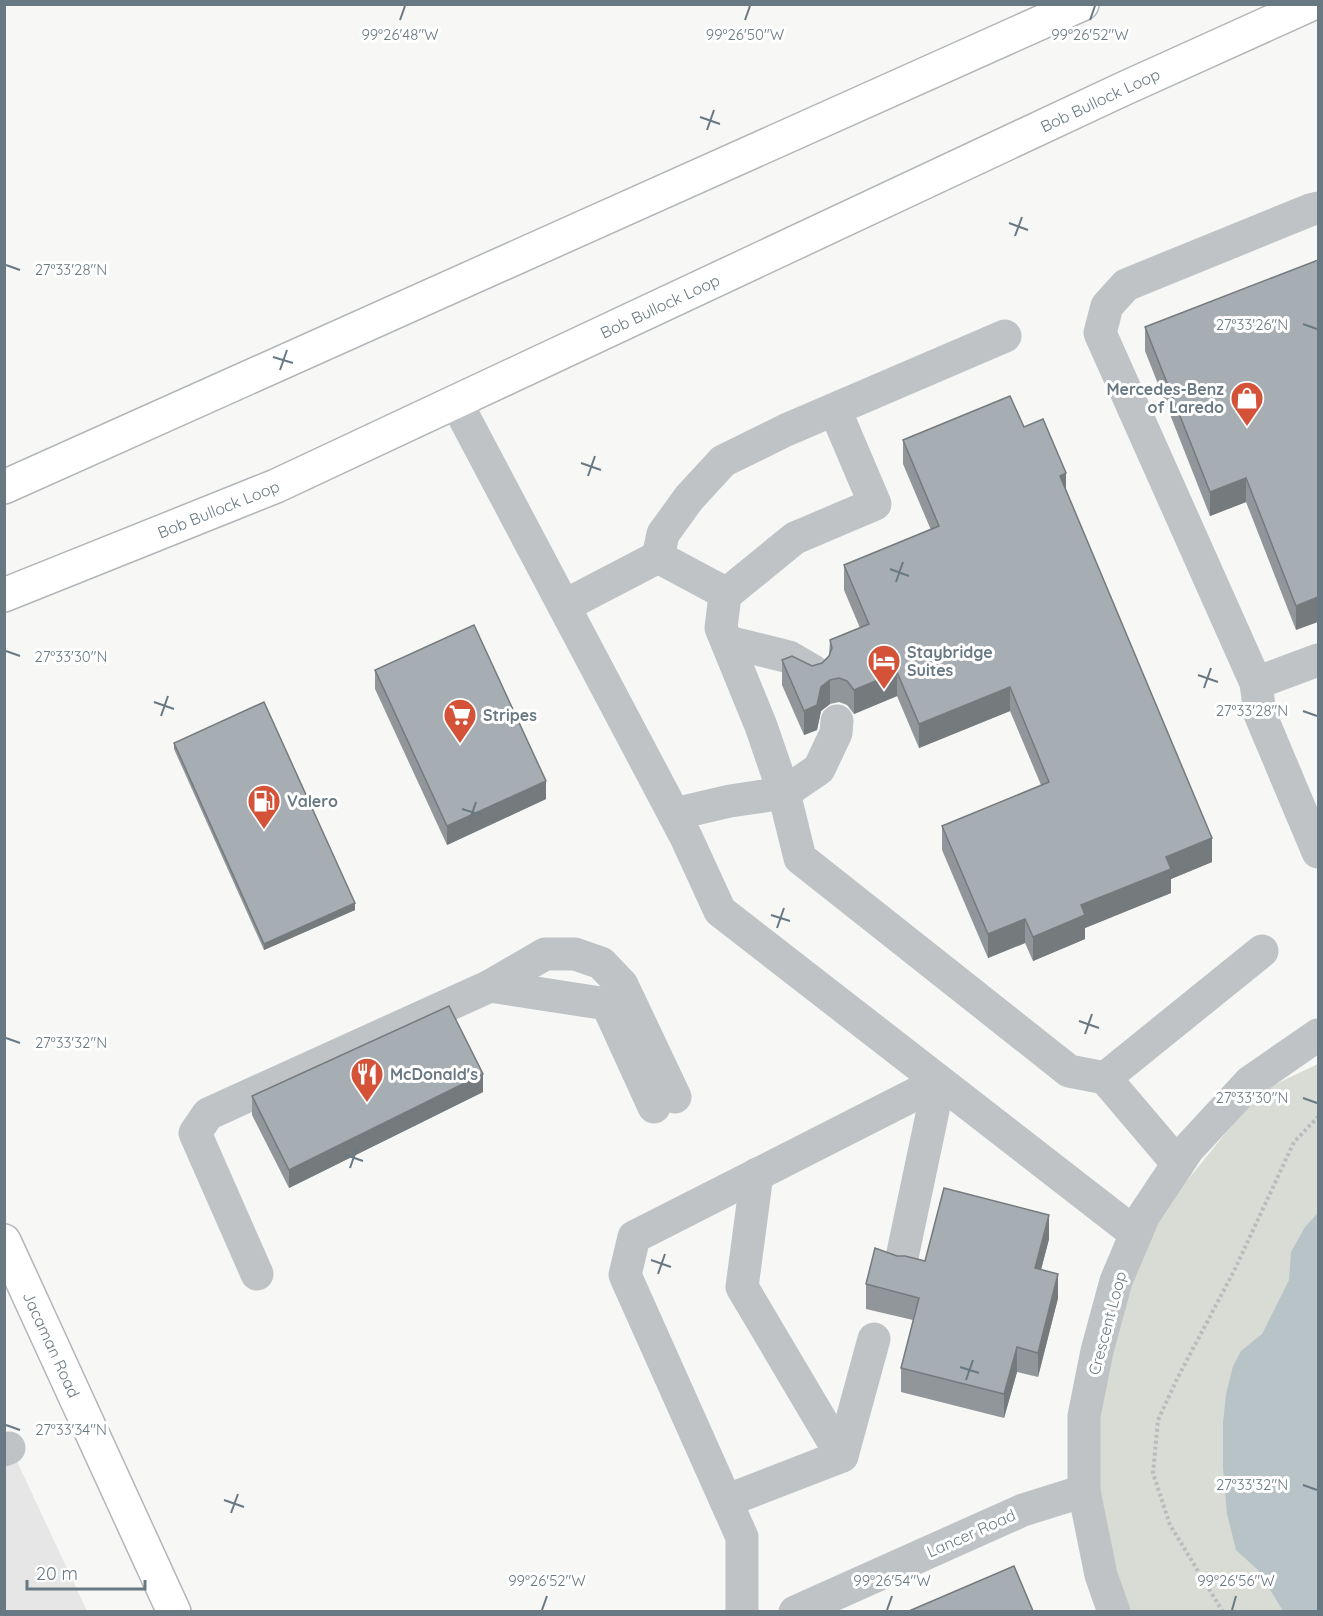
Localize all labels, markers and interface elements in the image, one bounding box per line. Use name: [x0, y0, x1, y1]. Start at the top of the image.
text: 99°26'48"W: [361, 25, 439, 44]
text: 99°26'50"W: [706, 25, 785, 44]
text: 99°26'52"W: [1051, 25, 1129, 44]
street label: Bob Bullock Loop: [1037, 64, 1163, 136]
text: 27°33'28"N: [35, 260, 107, 279]
street label: Bob Bullock Loop: [597, 270, 723, 343]
text: 27°33'26"N: [1216, 315, 1288, 334]
place label: Mercedes-Benz of Laredo: [1106, 379, 1224, 417]
shop icon: Mercedes-Benz of Laredo: [1229, 380, 1265, 427]
street label: Bob Bullock Loop: [155, 476, 282, 542]
place label: Staybridge Suites: [907, 642, 993, 680]
hotel icon: Staybridge Suites: [866, 643, 902, 690]
text: 27°33'30"N: [35, 647, 107, 666]
supermarket icon: Stripes: [442, 697, 478, 744]
text: 27°33'28"N: [1216, 701, 1288, 720]
place label: Stripes: [483, 705, 537, 725]
fuel station icon: Valero: [246, 783, 282, 830]
place label: Valero: [287, 791, 338, 811]
text: 27°33'32"N: [35, 1033, 107, 1052]
restaurant icon: McDonald's: [349, 1056, 385, 1103]
place label: McDonald's: [390, 1064, 478, 1084]
text: 27°33'30"N: [1216, 1088, 1288, 1107]
street label: Crescent Loop: [1084, 1269, 1130, 1377]
street label: Jacaman Road: [19, 1288, 84, 1401]
text: 27°33'34"N: [35, 1420, 107, 1439]
text: 27°33'32"N: [1216, 1475, 1288, 1494]
street label: Lancer Road: [924, 1505, 1018, 1561]
scale bar: [27, 1553, 146, 1591]
text: 20 m: [36, 1562, 78, 1585]
text: 99°26'52"W: [508, 1571, 586, 1590]
text: 99°26'54"W: [853, 1571, 931, 1590]
text: 99°26'56"W: [1197, 1571, 1275, 1590]

